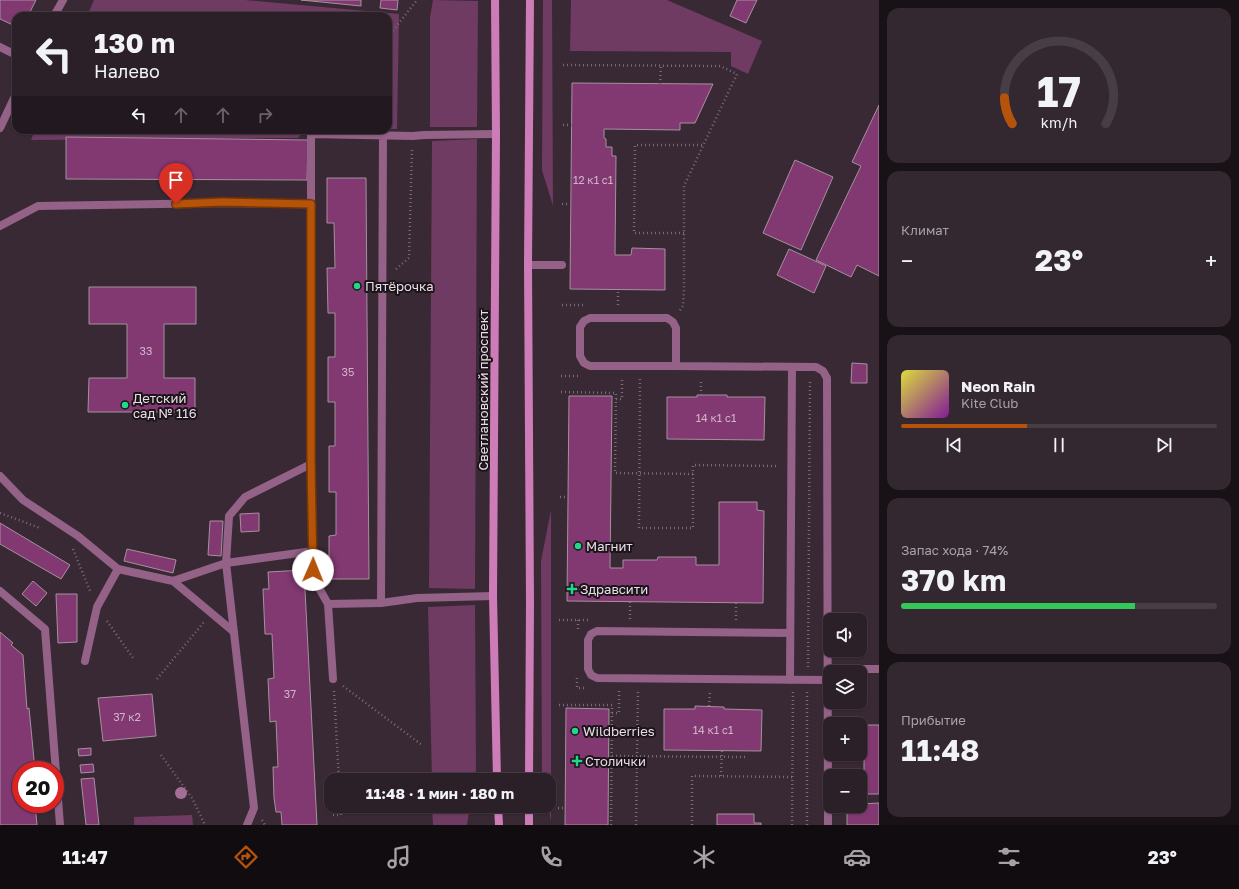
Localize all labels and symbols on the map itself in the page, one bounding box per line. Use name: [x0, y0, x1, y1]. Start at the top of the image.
pin: [159, 163, 193, 204]
house number: 12 к1 с1: [573, 173, 613, 186]
place label: Пятёрочка: [365, 278, 434, 294]
marker: Пятёрочка: [352, 281, 362, 291]
street label: Светлановский проспект: [475, 309, 491, 471]
house number: 33: [140, 344, 152, 357]
house number: 35: [342, 365, 354, 378]
place label: Детский сад № 116: [133, 390, 197, 421]
marker: Детский сад № 116: [120, 400, 130, 410]
house number: 14 к1 с1: [696, 411, 736, 424]
place label: Магнит: [586, 538, 633, 554]
marker: Магнит: [573, 541, 583, 551]
position arrow: [292, 549, 334, 591]
place label: Здравсити: [580, 581, 648, 597]
marker: Здравсити: [567, 584, 577, 594]
house number: 37: [284, 687, 296, 700]
house number: 37 к2: [113, 710, 141, 723]
place label: Wildberries: [583, 723, 655, 739]
house number: 14 к1 с1: [693, 723, 733, 736]
marker: Wildberries: [570, 726, 580, 736]
place label: Столички: [585, 753, 646, 769]
marker: Столички: [572, 756, 582, 766]
speed limit sign: 20: [12, 761, 64, 813]

